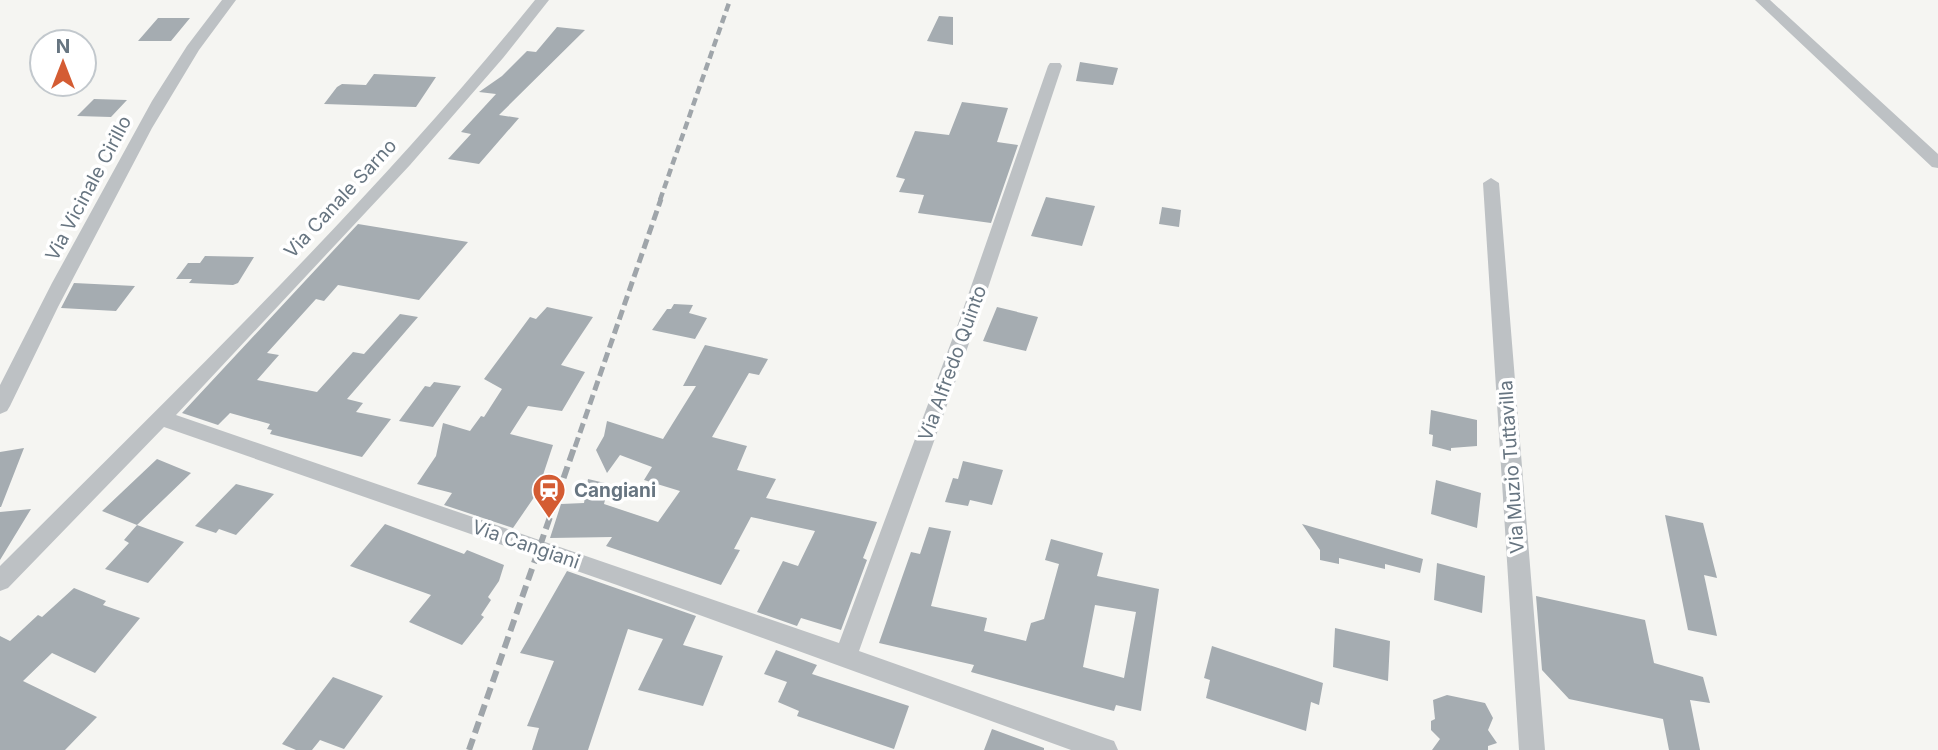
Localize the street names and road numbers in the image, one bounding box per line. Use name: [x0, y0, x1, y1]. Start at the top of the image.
street label: Via Vicinale Cirillo: [41, 112, 136, 265]
street label: Via Canale Sarno: [279, 134, 401, 263]
street label: Via Alfredo Quinto: [914, 282, 991, 444]
street label: Via Muzio Tuttavilla: [1494, 380, 1529, 554]
street label: Via Cangiani: [469, 515, 583, 574]

